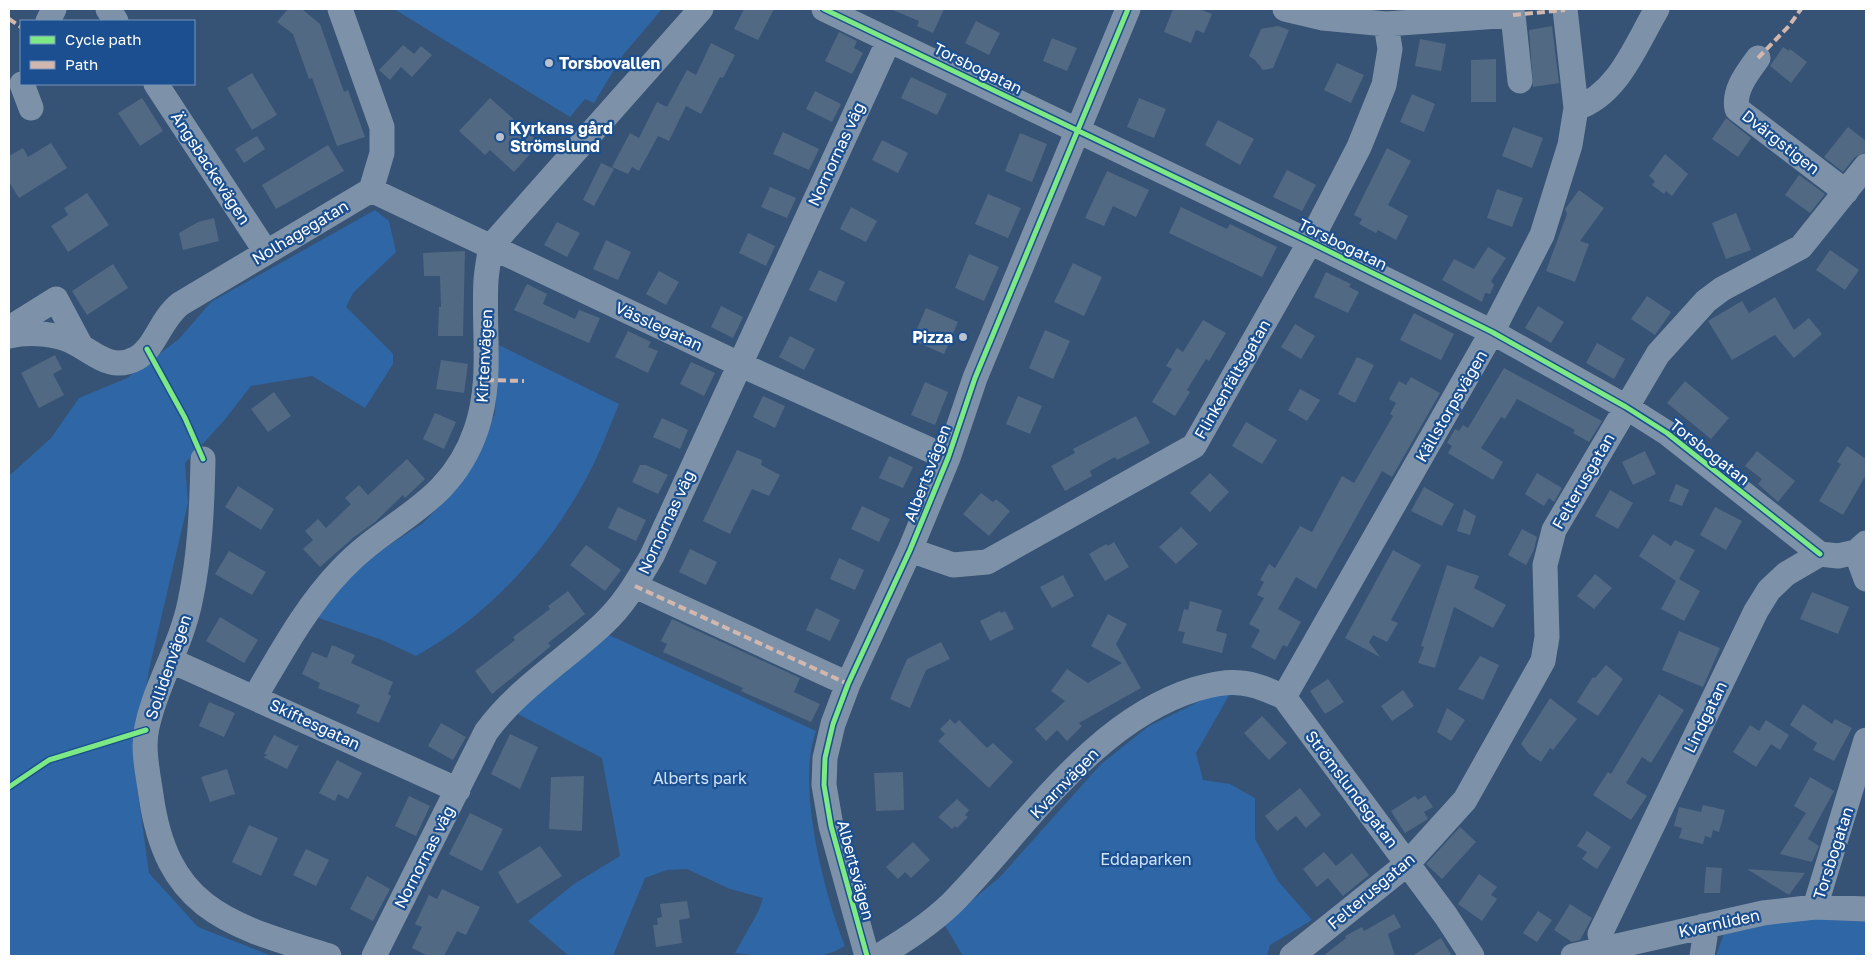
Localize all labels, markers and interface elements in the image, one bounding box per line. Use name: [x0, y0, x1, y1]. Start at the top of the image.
legend: [20, 20, 195, 85]
text: Cycle path: [65, 30, 141, 48]
street label: Torsbogatan: [930, 38, 1026, 98]
place label: Torsbovallen: [559, 53, 660, 73]
text: Path: [65, 55, 98, 73]
marker: Torsbovallen: [543, 57, 555, 69]
street label: Nornornas väg: [803, 99, 869, 209]
street label: Dvärgstigen: [1738, 106, 1824, 178]
street label: Ängsbackevägen: [167, 108, 255, 228]
place label: Kyrkans gård Strömslund: [510, 118, 613, 156]
marker: Kyrkans gård Strömslund: [494, 131, 506, 143]
street label: Nolhagegatan: [248, 195, 352, 269]
street label: Torsbogatan: [1295, 214, 1391, 274]
street label: Vässlegatan: [612, 297, 706, 355]
street label: Kirtenvägen: [472, 309, 496, 403]
street label: Flinkenfältsgatan: [1190, 316, 1274, 442]
place label: Pizza: [912, 327, 953, 347]
marker: Pizza: [957, 331, 969, 343]
street label: Källstorpsvägen: [1411, 347, 1491, 465]
street label: Torsbogatan: [1666, 414, 1754, 490]
street label: Albertsvägen: [899, 421, 955, 525]
street label: Felterusgatan: [1547, 429, 1619, 533]
street label: Nornornas väg: [633, 467, 699, 577]
street label: Sollidenvägen: [141, 612, 195, 722]
street label: Lindgatan: [1679, 678, 1731, 756]
street label: Skiftesgatan: [266, 694, 364, 754]
street label: Strömslundsgatan: [1301, 726, 1403, 852]
street label: Kvarnvägen: [1025, 744, 1103, 822]
park label: Alberts park: [653, 768, 747, 788]
street label: Nornornas väg: [390, 802, 458, 912]
street label: Torsbogatan: [1809, 804, 1857, 902]
street label: Albertsvägen: [833, 818, 879, 922]
park label: Eddaparken: [1100, 849, 1192, 869]
street label: Felterusgatan: [1323, 849, 1419, 933]
street label: Kvarnliden: [1677, 905, 1761, 941]

